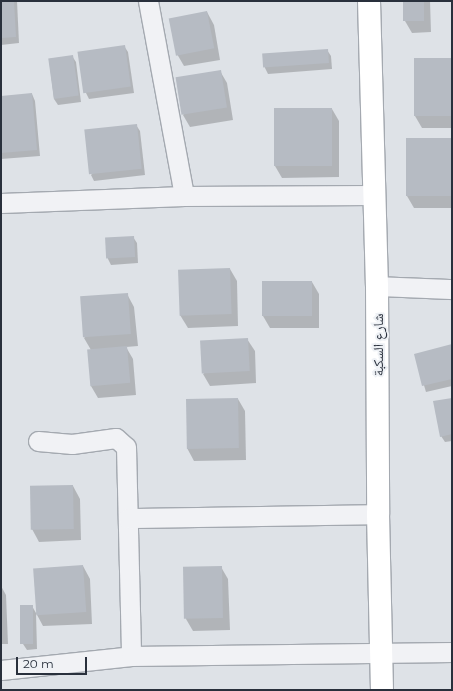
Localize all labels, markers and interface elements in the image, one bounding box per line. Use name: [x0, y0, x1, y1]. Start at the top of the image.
street label: شارع السكبة: [370, 314, 386, 376]
scale bar: [18, 649, 89, 675]
text: 20 m: [23, 656, 54, 671]

